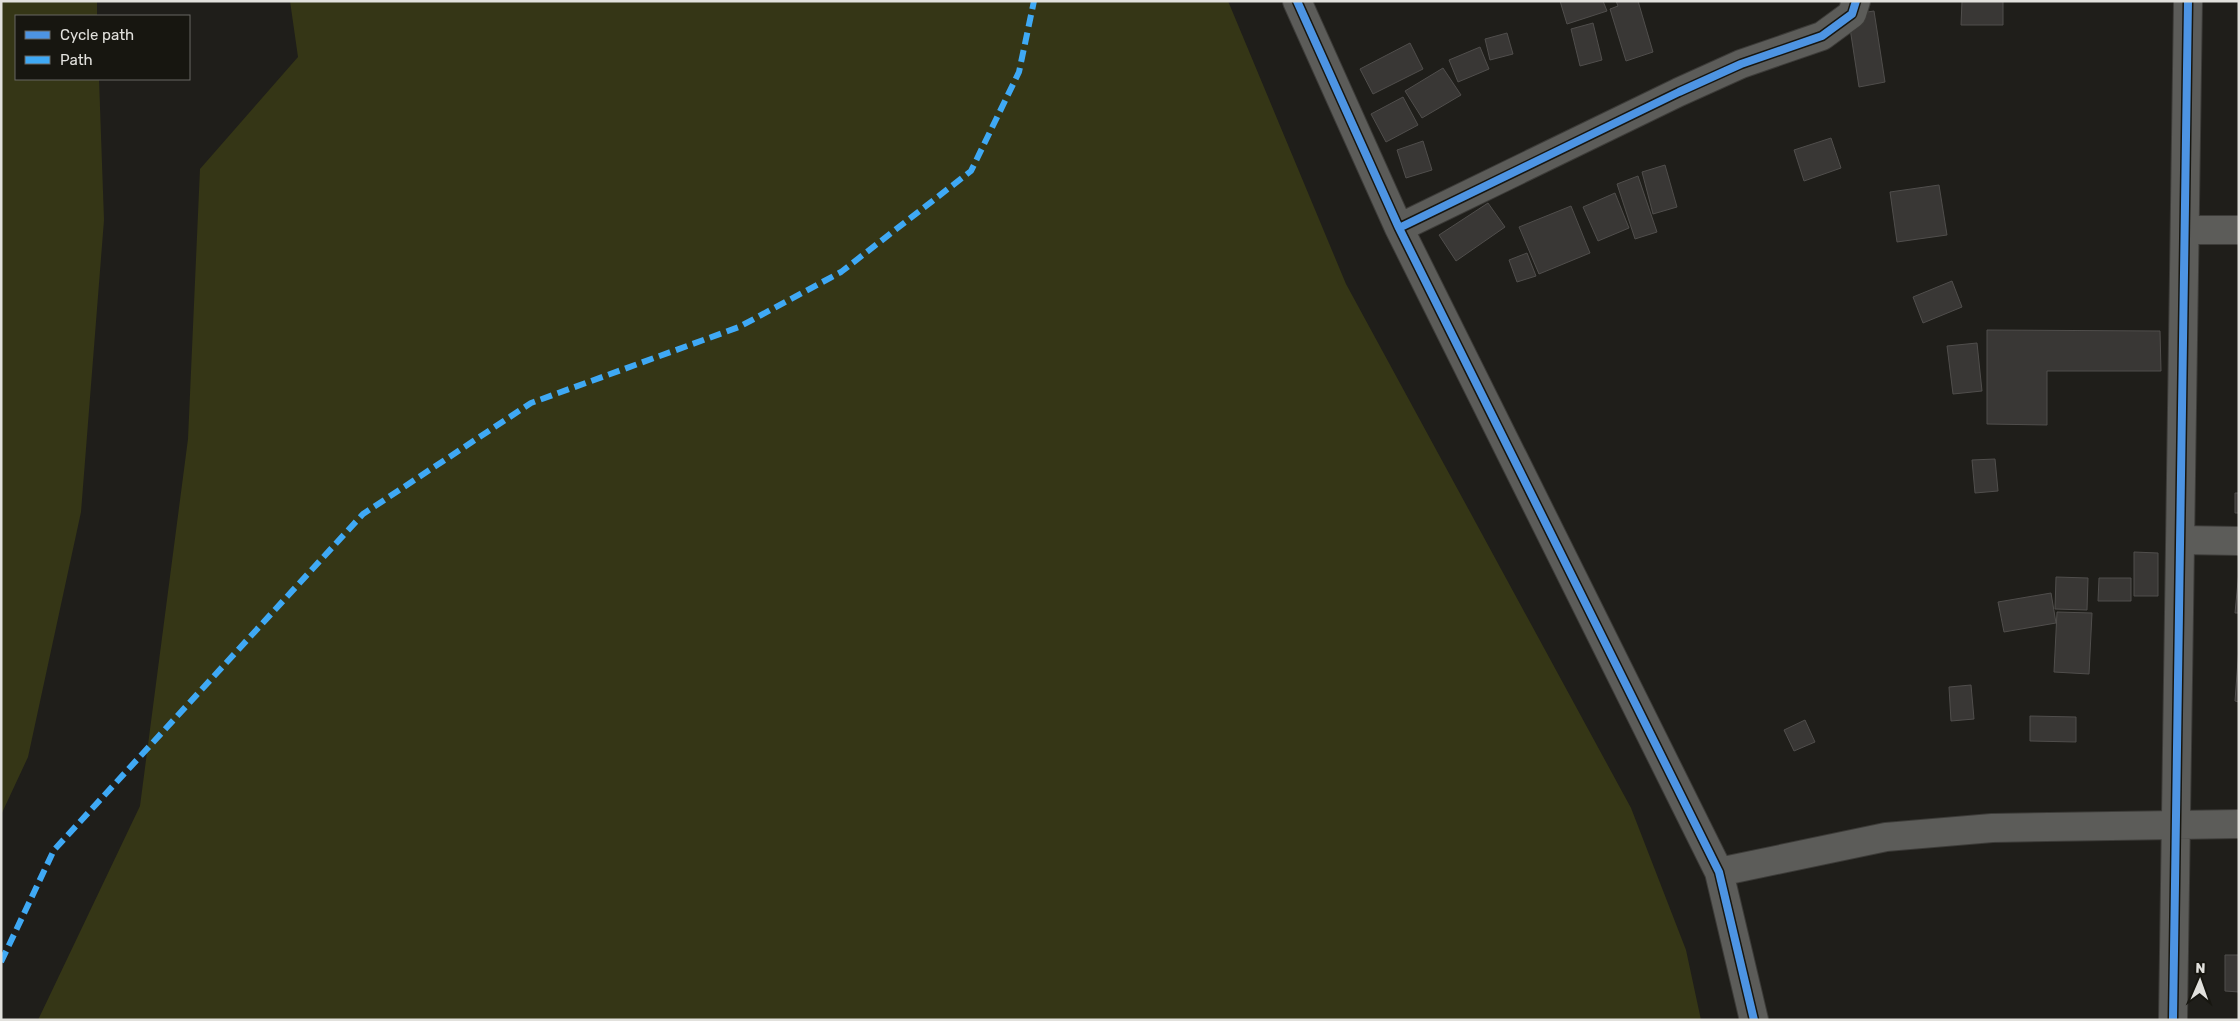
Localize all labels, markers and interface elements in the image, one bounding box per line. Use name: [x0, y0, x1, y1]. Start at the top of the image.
legend: [15, 15, 190, 80]
text: Cycle path: [60, 26, 134, 44]
text: Path: [60, 51, 93, 69]
north arrow: [2175, 956, 2225, 1006]
text: N: [2195, 960, 2206, 977]

